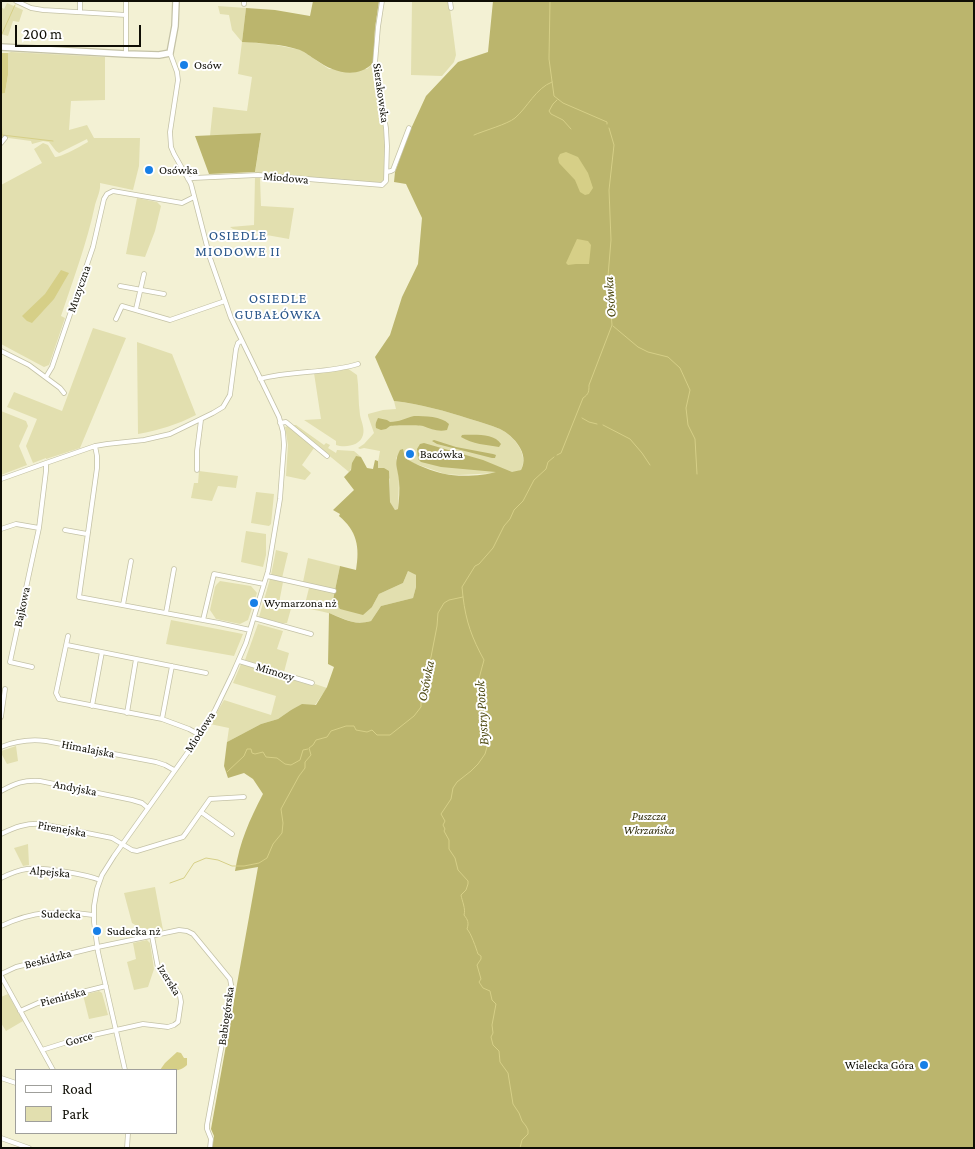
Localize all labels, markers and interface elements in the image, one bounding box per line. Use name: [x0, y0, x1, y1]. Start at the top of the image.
scale bar: [18, 15, 144, 47]
text: 200 m: [23, 26, 62, 42]
place label: Osów: [194, 58, 222, 72]
marker: Osów: [178, 59, 190, 71]
street label: Sierakowska: [370, 62, 392, 124]
place label: Osówka: [159, 163, 198, 177]
marker: Osówka: [143, 164, 155, 176]
street label: Miodowa: [263, 169, 309, 187]
district label: OSIEDLE MIODOWE II: [194, 228, 282, 260]
street label: Muzyczna: [64, 264, 94, 314]
water label: Osówka: [600, 276, 620, 318]
district label: OSIEDLE GUBAŁÓWKA: [233, 291, 323, 324]
place label: Bacówka: [420, 447, 463, 461]
marker: Bacówka: [404, 448, 416, 460]
street label: Bajkowa: [11, 586, 33, 628]
place label: Wymarzona nż: [264, 596, 337, 610]
marker: Wymarzona nż: [248, 597, 260, 609]
street label: Mimozy: [254, 659, 296, 685]
water label: Osówka: [414, 659, 438, 703]
water label: Bystry Potok: [471, 680, 493, 746]
street label: Miodowa: [182, 709, 218, 755]
street label: Himalajska: [60, 737, 116, 761]
street label: Andyjska: [52, 777, 98, 799]
park label: Puszcza Wkrzańska: [623, 809, 675, 837]
street label: Pirenejska: [37, 818, 87, 840]
street label: Alpejska: [29, 863, 71, 881]
street label: Sudecka: [41, 906, 81, 922]
place label: Sudecka nż: [107, 924, 160, 938]
marker: Sudecka nż: [91, 925, 103, 937]
street label: Beskidzka: [23, 946, 73, 972]
street label: Izerska: [154, 962, 184, 998]
street label: Pienińska: [39, 984, 87, 1010]
street label: Babiogórska: [215, 986, 237, 1046]
street label: Gorce: [64, 1028, 94, 1050]
place label: Wielecka Góra: [845, 1058, 914, 1072]
marker: Wielecka Góra: [918, 1059, 930, 1071]
legend: [15, 1069, 178, 1134]
text: Road: [62, 1081, 92, 1097]
text: Park: [62, 1106, 89, 1122]

